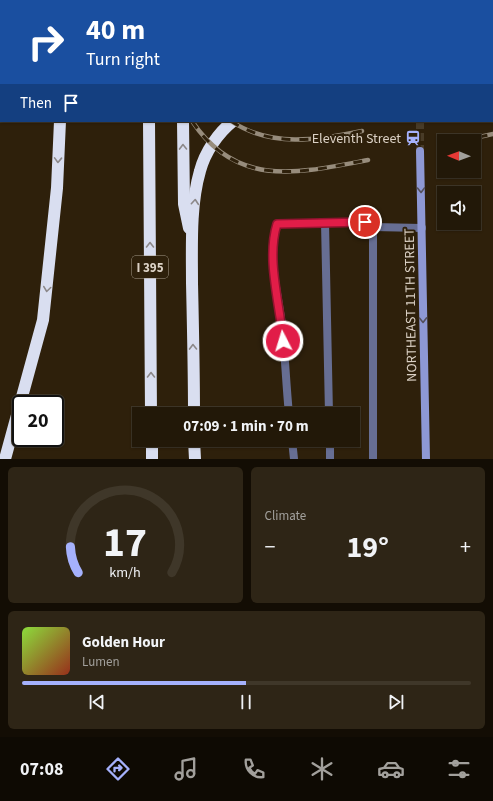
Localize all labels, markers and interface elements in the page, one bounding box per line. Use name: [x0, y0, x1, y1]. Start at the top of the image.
text: 40 m: [86, 10, 145, 50]
icon: right: [20, 16, 72, 68]
text: Turn right: [86, 47, 160, 72]
icon: arrive: [60, 92, 82, 114]
text: Then: [20, 93, 52, 114]
place label: Eleventh Street: [312, 129, 401, 149]
station icon: Eleventh Street: [404, 129, 422, 147]
north arrow: [437, 134, 481, 178]
map controls: [437, 134, 481, 230]
one-way arrow: [179, 144, 187, 150]
one-way arrow: [54, 157, 63, 163]
button: sound: [437, 186, 481, 230]
one-way arrow: [417, 187, 425, 193]
one-way arrow: [191, 199, 200, 205]
pin: [348, 205, 382, 239]
icon: arrive: [354, 211, 376, 233]
street label: NORTHEAST 11TH STREET: [400, 228, 422, 382]
one-way arrow: [146, 242, 154, 248]
road number: I 395: [132, 256, 168, 278]
one-way arrow: [43, 286, 52, 292]
one-way arrow: [419, 317, 427, 323]
position arrow: [262, 320, 304, 362]
one-way arrow: [189, 344, 197, 350]
one-way arrow: [147, 372, 155, 378]
speed limit sign: 20: [12, 395, 64, 447]
text: 07:09 · 1 min · 70 m: [183, 416, 309, 437]
text: Climate: [265, 507, 306, 525]
text: 17: [103, 513, 147, 573]
text: 19°: [346, 526, 389, 569]
text: −: [265, 531, 275, 563]
text: +: [460, 531, 471, 563]
text: km/h: [109, 562, 141, 583]
text: Golden Hour: [82, 632, 165, 653]
text: Lumen: [82, 653, 120, 671]
icon: previous: [86, 691, 108, 713]
icon: pause: [235, 691, 257, 713]
icon: next: [385, 691, 407, 713]
icon: directions: [104, 755, 132, 783]
icon: music: [172, 755, 200, 783]
icon: phone: [240, 755, 268, 783]
icon: climate: [308, 755, 336, 783]
icon: car: [377, 755, 405, 783]
icon: filters: [445, 755, 473, 783]
text: 07:08: [20, 757, 64, 782]

